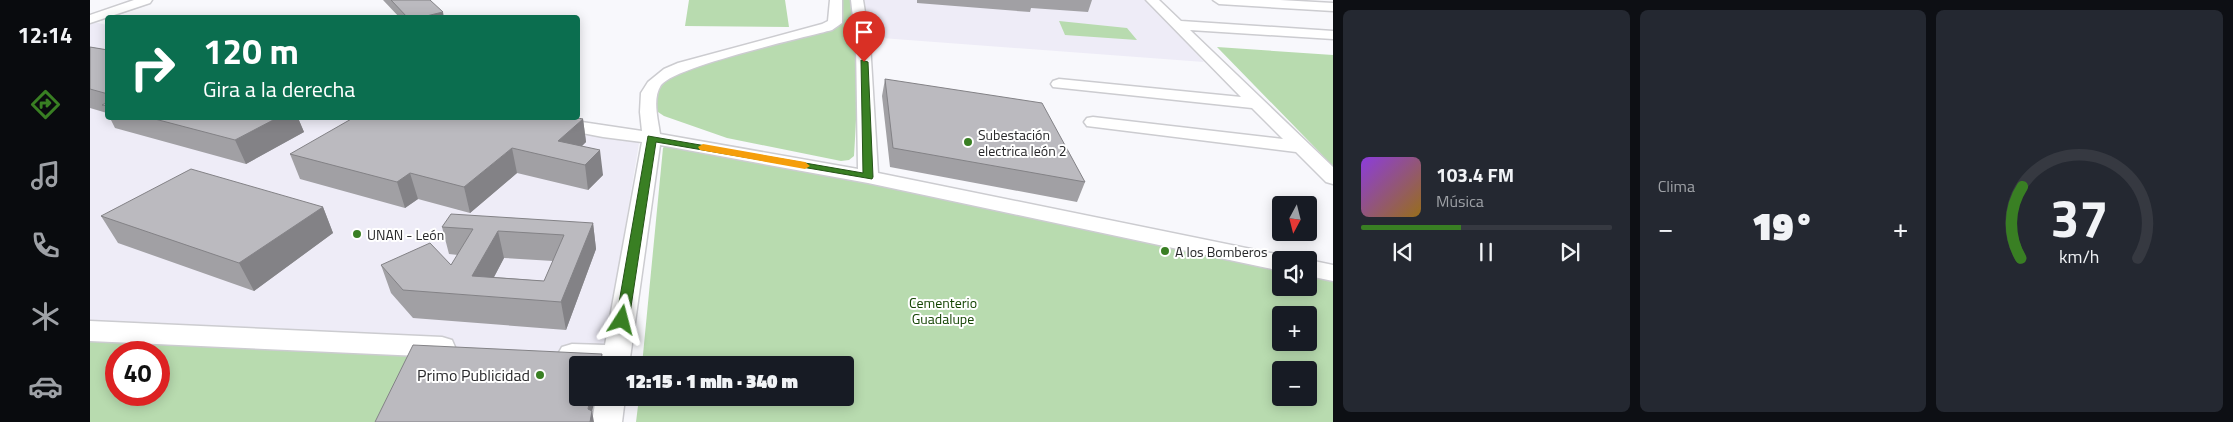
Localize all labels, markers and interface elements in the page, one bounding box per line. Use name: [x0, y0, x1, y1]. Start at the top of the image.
pin: [843, 11, 885, 62]
text: 12:14: [18, 18, 72, 52]
icon: arrive: [850, 18, 878, 46]
text: 120 m: [203, 24, 299, 78]
icon: right: [120, 35, 185, 100]
text: Gira a la derecha: [203, 72, 355, 106]
icon: directions: [28, 87, 63, 122]
place label: Subestación electrica león 2: [978, 124, 1067, 161]
marker: Subestación electrica león 2: [962, 136, 974, 148]
icon: music: [28, 158, 63, 193]
text: 103.4 FM: [1436, 160, 1514, 189]
text: Clima: [1658, 174, 1695, 198]
text: 37: [2051, 178, 2109, 257]
text: Música: [1436, 189, 1484, 213]
north arrow: [1272, 196, 1318, 241]
map controls: [1272, 196, 1317, 406]
text: 19°: [1752, 197, 1814, 255]
text: −: [1658, 206, 1673, 249]
text: +: [1893, 206, 1908, 249]
place label: UNAN - León: [367, 224, 444, 245]
icon: phone: [28, 228, 63, 263]
marker: UNAN - León: [351, 228, 363, 240]
icon: previous: [1389, 238, 1417, 266]
icon: pause: [1472, 238, 1500, 266]
icon: next: [1556, 238, 1584, 266]
place label: A los Bomberos: [1175, 241, 1267, 262]
text: km/h: [2059, 243, 2100, 270]
marker: A los Bomberos: [1159, 245, 1171, 257]
button: sound: [1272, 251, 1317, 296]
park label: Cementerio Guadalupe: [909, 292, 977, 329]
position arrow: [595, 293, 647, 345]
icon: climate: [28, 299, 63, 334]
button: +: [1272, 306, 1317, 351]
speed limit sign: 40: [105, 341, 170, 406]
button: −: [1272, 361, 1317, 406]
place label: Primo Publicidad: [417, 363, 530, 387]
text: 12:15 · 1 min · 340 m: [625, 366, 798, 395]
icon: car: [28, 369, 63, 404]
marker: Primo Publicidad: [534, 369, 546, 381]

